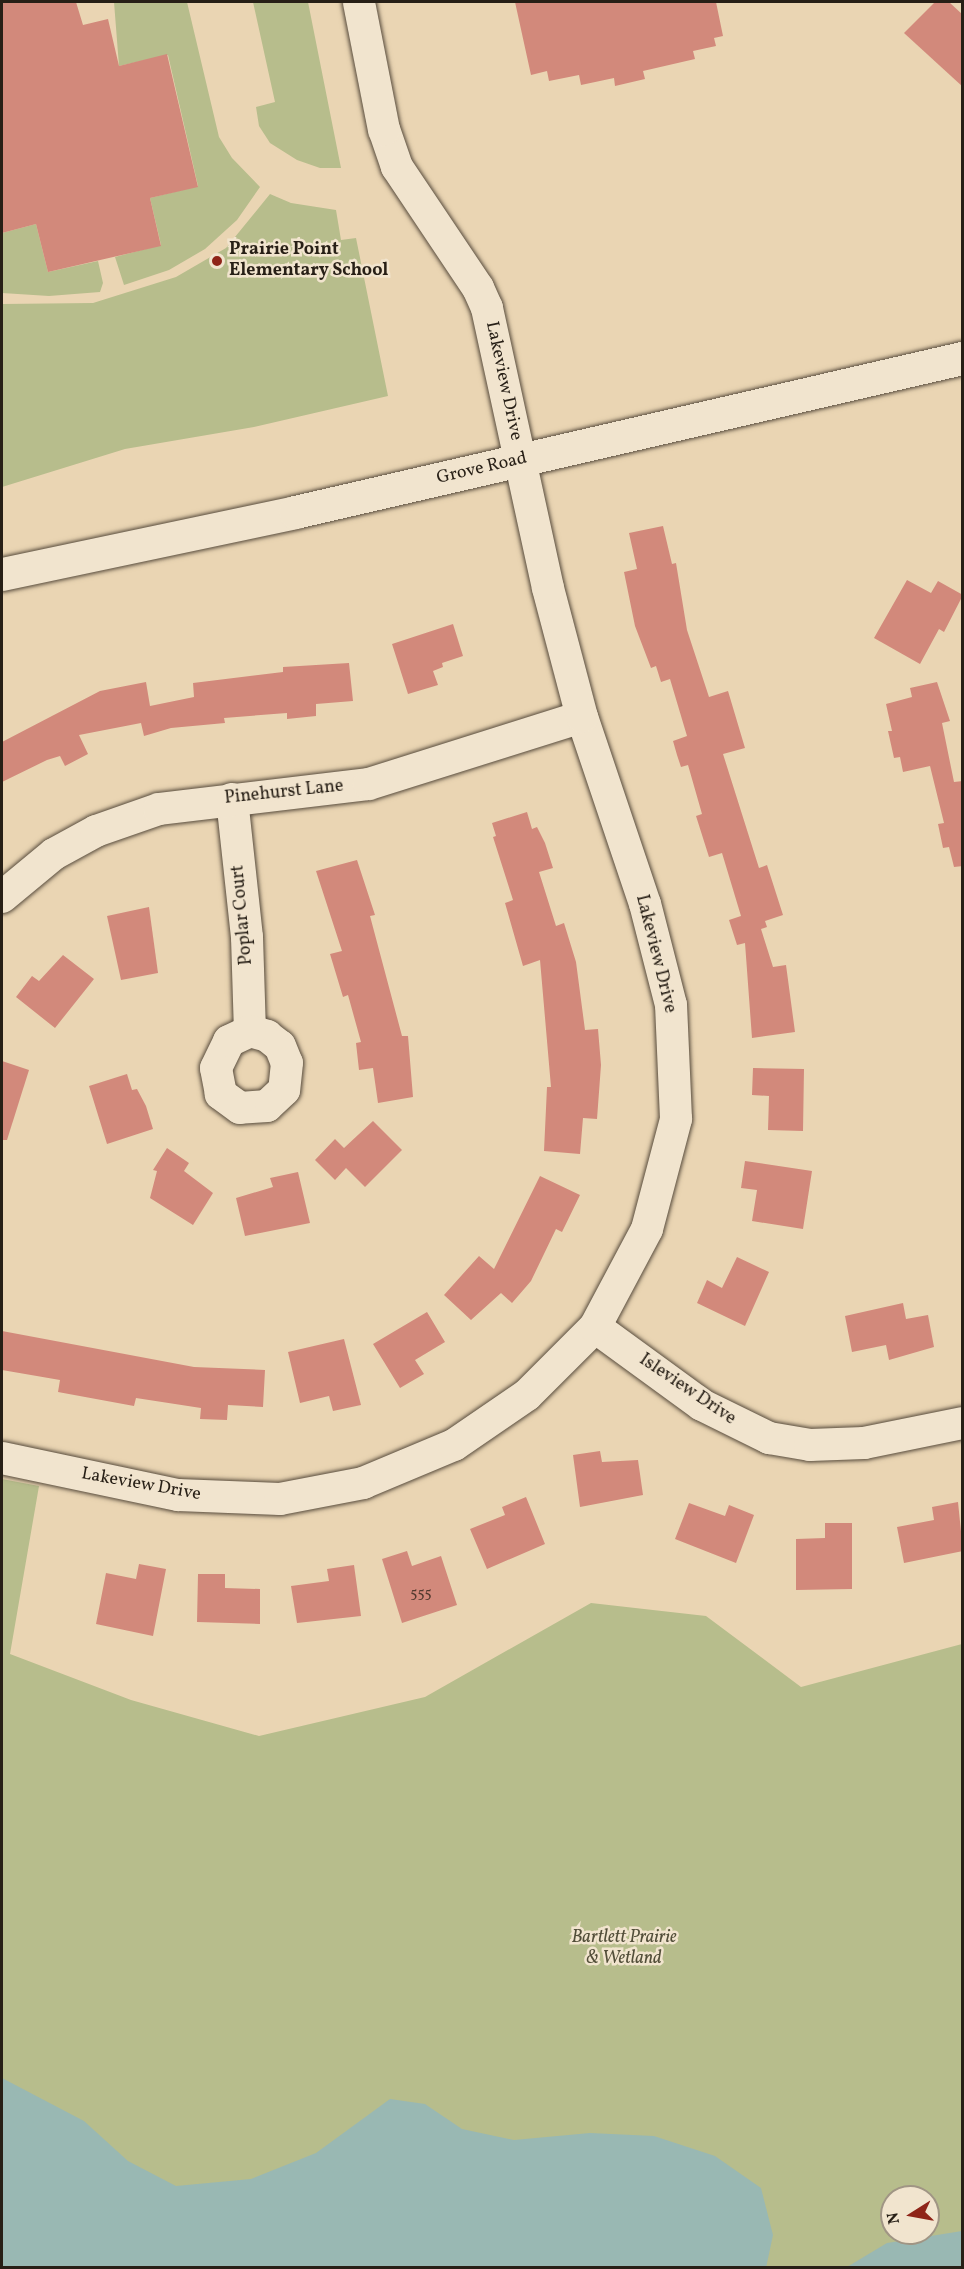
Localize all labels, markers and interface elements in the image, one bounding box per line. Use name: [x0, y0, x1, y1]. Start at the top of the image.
place label: Prairie Point Elementary School: [229, 240, 389, 282]
marker: Prairie Point Elementary School: [210, 254, 224, 268]
street label: Lakeview Drive: [480, 319, 526, 443]
street label: Grove Road: [435, 448, 529, 490]
street label: Pinehurst Lane: [223, 776, 345, 810]
street label: Poplar Court: [228, 864, 258, 966]
street label: Lakeview Drive: [630, 892, 680, 1016]
street label: Isleview Drive: [634, 1350, 740, 1430]
street label: Lakeview Drive: [79, 1464, 203, 1506]
house number: 555: [410, 1585, 432, 1603]
park label: Bartlett Prairie & Wetland: [572, 1928, 676, 1970]
north arrow: [880, 2185, 940, 2245]
text: N: [882, 2210, 906, 2226]

